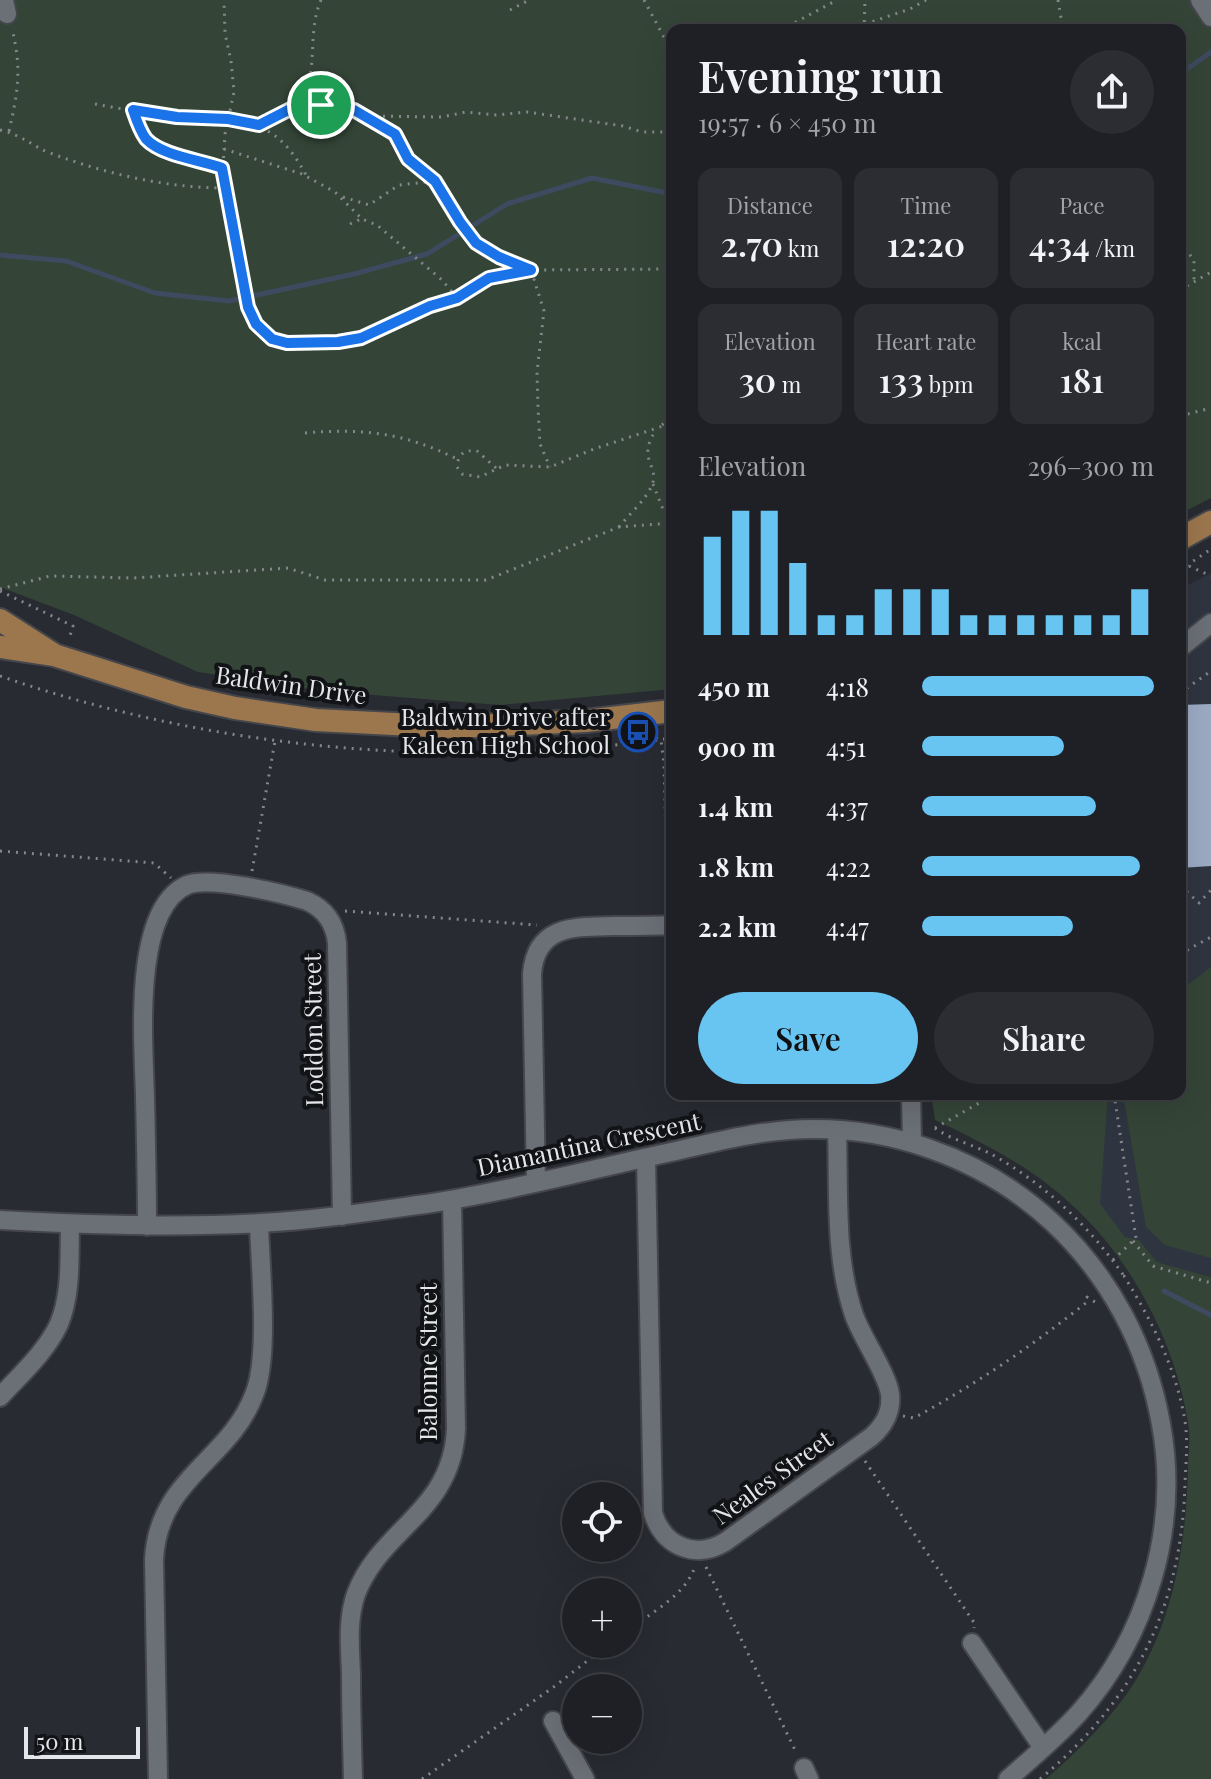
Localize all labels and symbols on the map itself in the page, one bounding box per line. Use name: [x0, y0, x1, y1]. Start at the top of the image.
pin: [287, 71, 355, 139]
street label: Baldwin Drive: [214, 658, 369, 710]
place label: Baldwin Drive after Kaleen High School: [401, 700, 610, 760]
bus stop icon: Baldwin Drive after Kaleen High School: [617, 711, 659, 753]
street label: Loddon Street: [295, 953, 329, 1107]
street label: Diamantina Crescent: [474, 1104, 704, 1182]
street label: Balonne Street: [411, 1283, 443, 1441]
street label: Neales Street: [706, 1422, 838, 1531]
scale bar: [24, 1723, 140, 1759]

